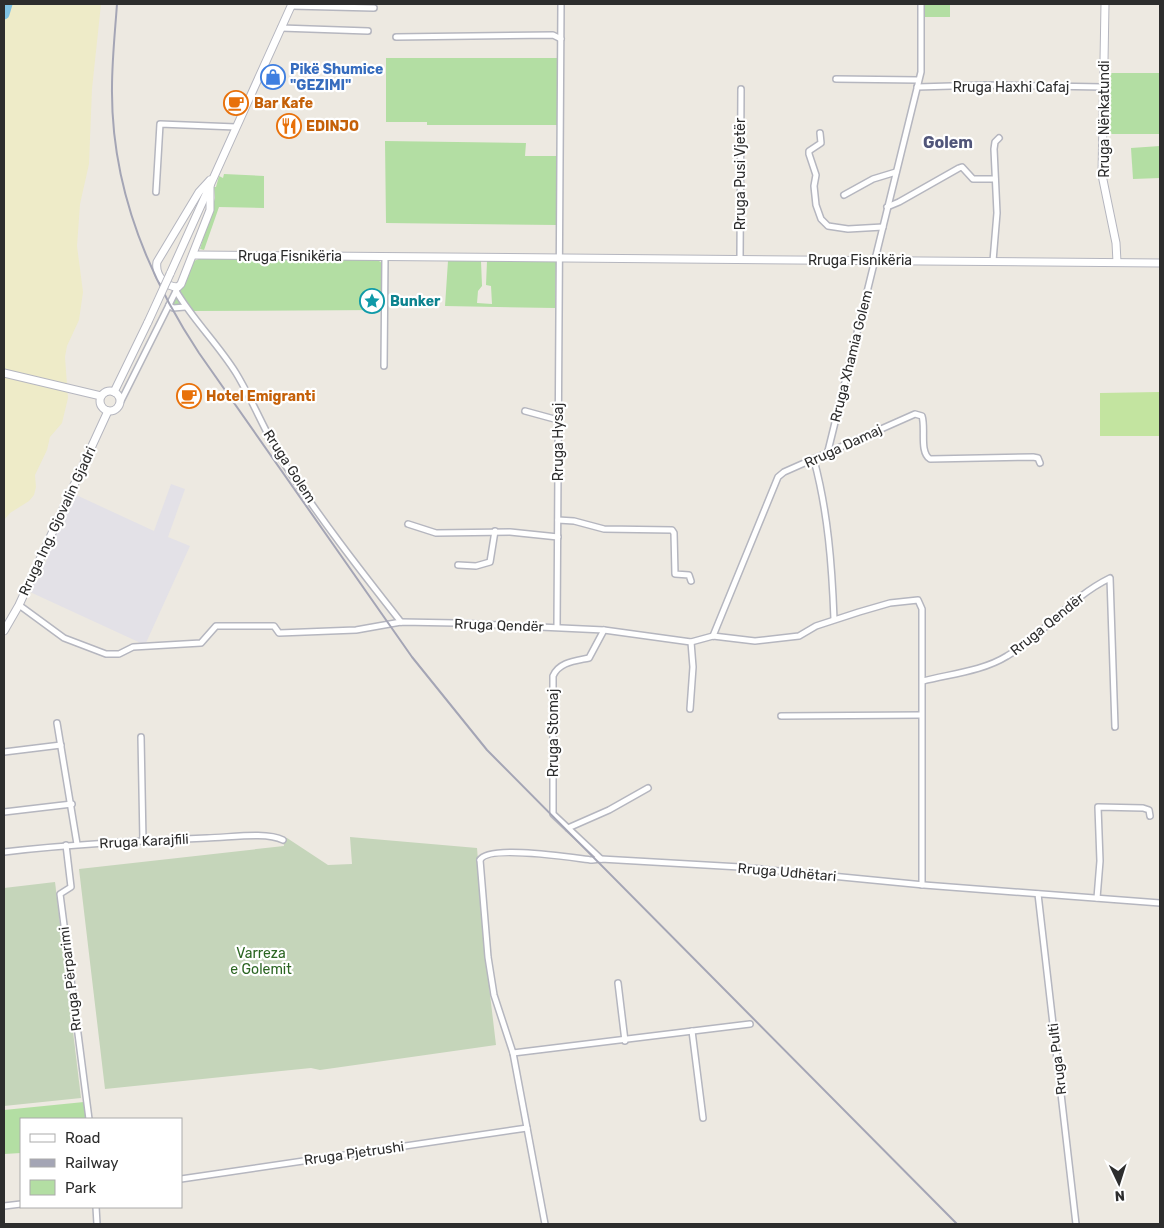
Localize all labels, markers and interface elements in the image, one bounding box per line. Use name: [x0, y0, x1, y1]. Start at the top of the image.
street label: Rruga Nënkatundi: [1096, 60, 1113, 178]
place label: Pikë Shumice "GEZIMI": [290, 61, 383, 94]
shop icon: Pikë Shumice "GEZIMI": [260, 64, 286, 90]
street label: Rruga Haxhi Cafaj: [953, 79, 1069, 96]
cafe icon: Bar Kafe: [223, 90, 249, 116]
place label: Bar Kafe: [254, 95, 313, 112]
restaurant icon: EDINJO: [276, 113, 302, 139]
street label: Rruga Pusi Vjetër: [732, 117, 749, 230]
place label: EDINJO: [306, 118, 359, 135]
district label: Golem: [923, 133, 973, 152]
street label: Rruga Fisnikëria: [238, 248, 342, 265]
street label: Rruga Fisnikëria: [808, 252, 912, 269]
place icon: Bunker: [359, 288, 385, 314]
street label: Rruga Xhamia Golem: [827, 288, 876, 424]
place label: Bunker: [390, 293, 441, 310]
cafe icon: Hotel Emigranti: [176, 383, 202, 409]
place label: Hotel Emigranti: [206, 388, 315, 405]
street label: Rruga Hysaj: [550, 403, 567, 481]
street label: Rruga Damaj: [802, 421, 885, 472]
street label: Rruga Golem: [260, 427, 320, 506]
street label: Rruga Ing. Gjovalin Gjadri: [15, 444, 100, 599]
street label: Rruga Qendër: [1007, 589, 1088, 659]
street label: Rruga Qendër: [454, 615, 545, 636]
street label: Rruga Stomaj: [545, 689, 562, 777]
street label: Rruga Karajfili: [99, 831, 189, 852]
street label: Rruga Udhëtari: [737, 860, 837, 885]
street label: Rruga Përparimi: [56, 926, 85, 1032]
park label: Varreza e Golemit: [230, 945, 292, 978]
street label: Rruga Pulti: [1045, 1022, 1070, 1096]
legend: [20, 1118, 182, 1208]
text: Road: [65, 1129, 101, 1147]
street label: Rruga Pjetrushi: [303, 1138, 405, 1169]
text: Railway: [65, 1154, 119, 1172]
north arrow: [1094, 1158, 1144, 1208]
text: Park: [65, 1179, 96, 1197]
text: N: [1114, 1187, 1125, 1204]

